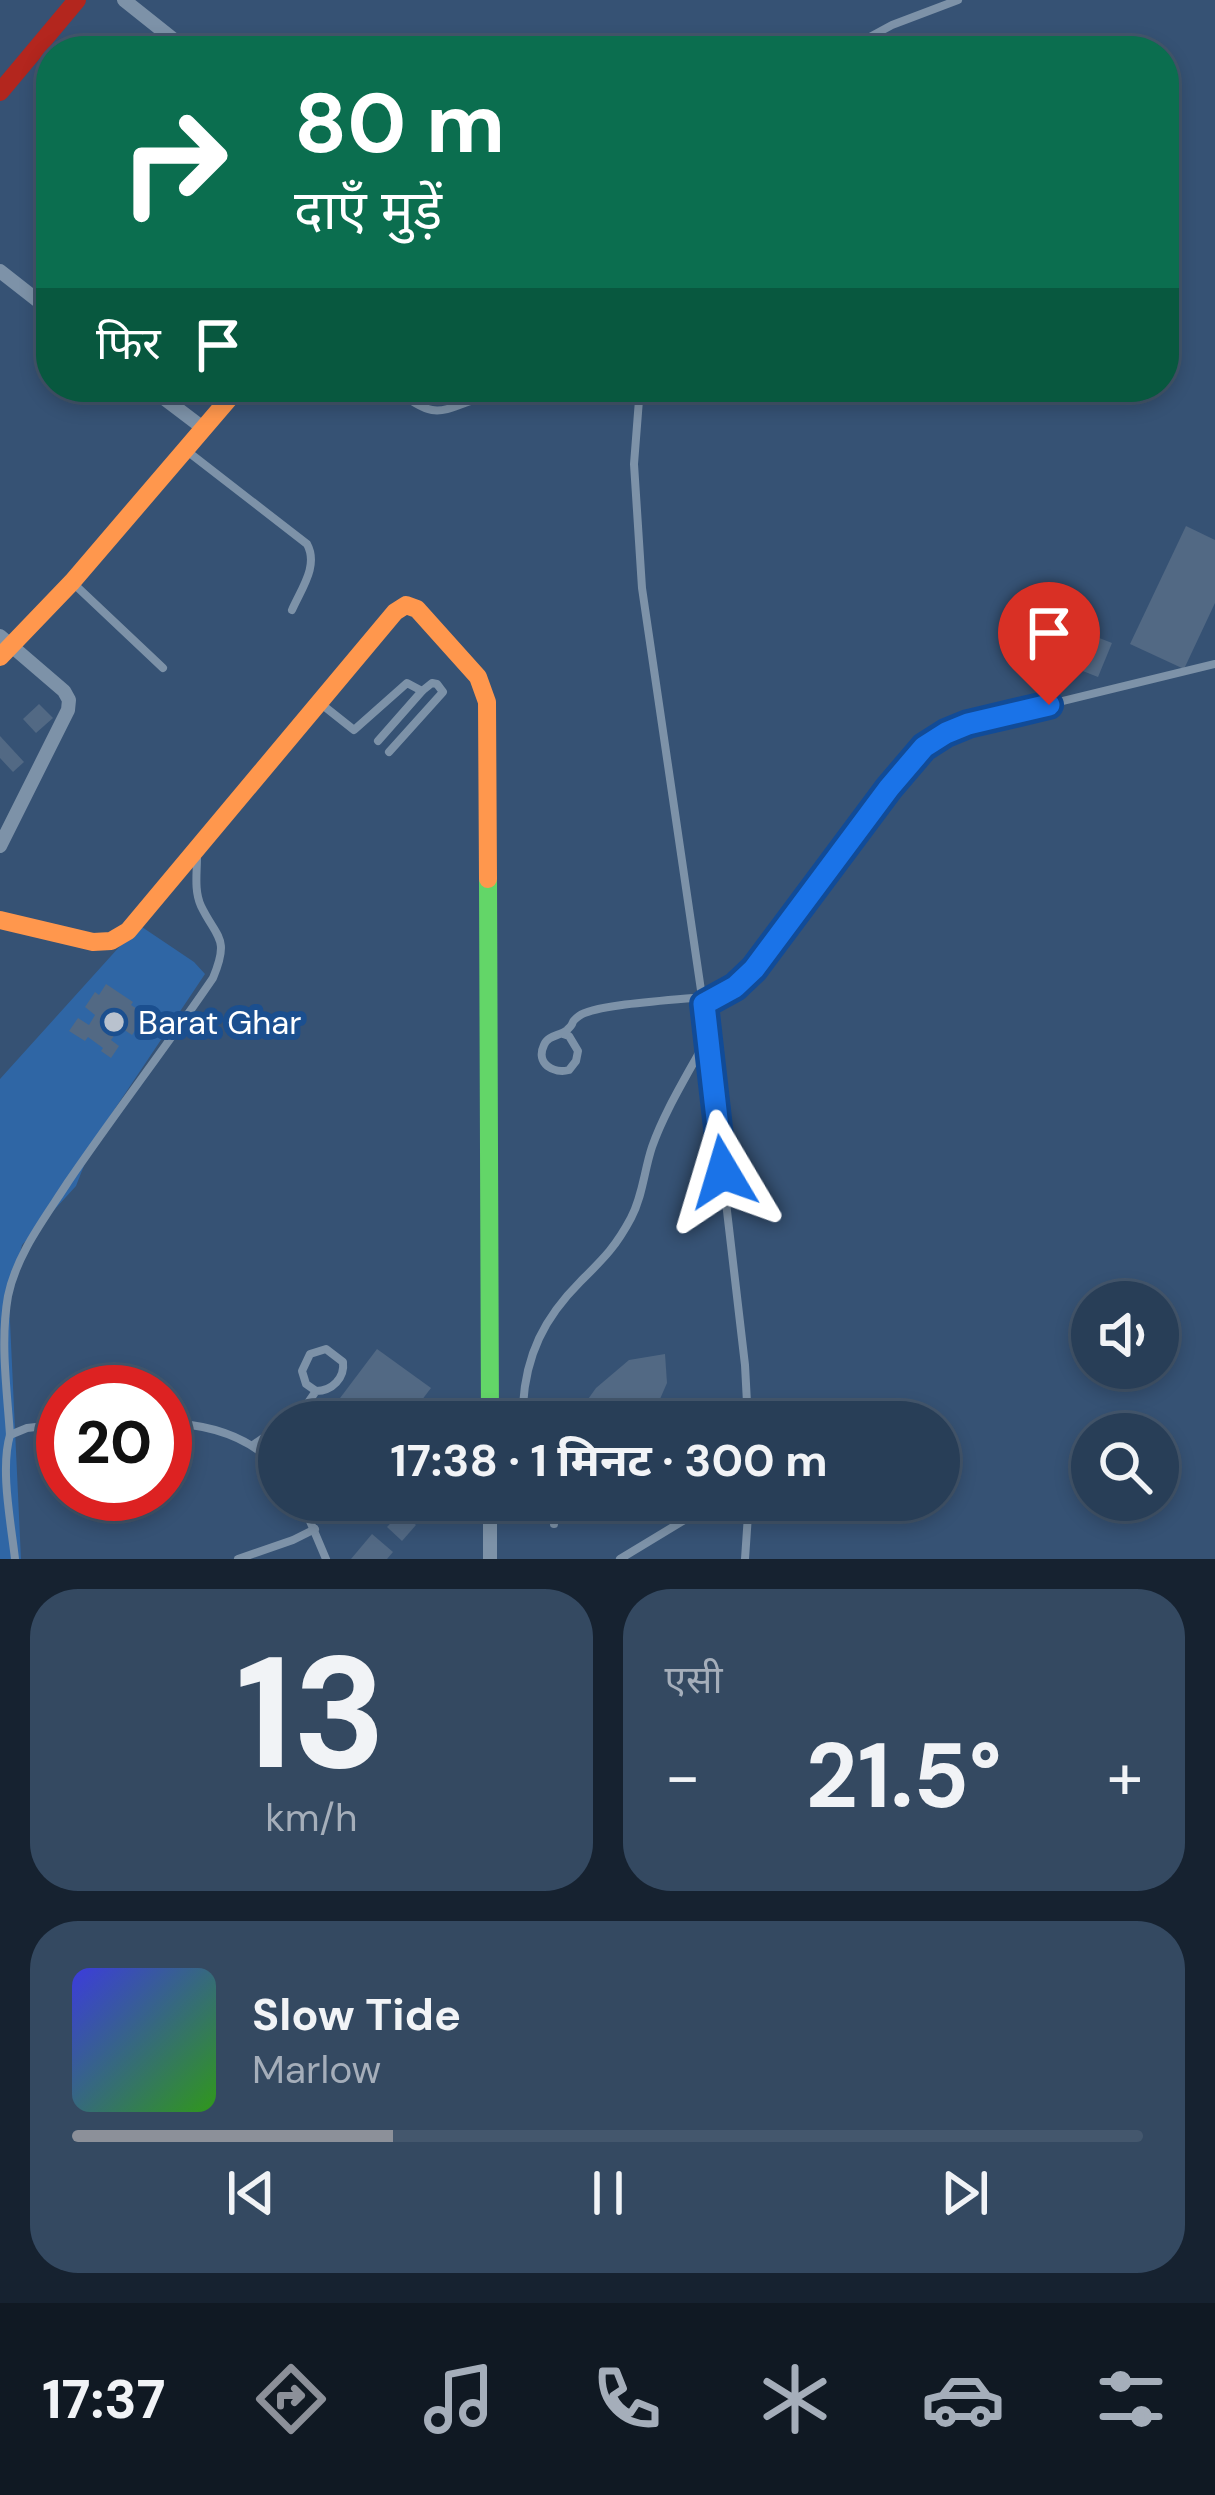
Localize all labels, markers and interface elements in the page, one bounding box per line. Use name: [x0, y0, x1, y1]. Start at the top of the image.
text: 80 m: [294, 69, 505, 178]
icon: right: [96, 84, 252, 240]
text: दाएँ मुड़ें: [294, 175, 442, 246]
icon: arrive: [185, 312, 251, 378]
text: फिर: [96, 314, 161, 373]
pin: [998, 582, 1100, 705]
icon: arrive: [1016, 600, 1082, 666]
place label: Barat Ghar: [138, 1001, 301, 1044]
marker: Barat Ghar: [101, 1009, 127, 1035]
position arrow: [660, 1109, 786, 1235]
map controls: [1071, 1281, 1179, 1521]
button: sound: [1071, 1281, 1179, 1389]
speed limit sign: 20: [36, 1365, 192, 1521]
button: search: [1071, 1413, 1179, 1521]
text: 17:38 · 1 मिनट · 300 m: [390, 1431, 828, 1490]
text: 13: [236, 1612, 387, 1815]
text: एसी: [665, 1654, 723, 1705]
text: 21.5°: [806, 1718, 1002, 1835]
text: −: [665, 1734, 701, 1819]
text: +: [1107, 1734, 1143, 1819]
text: km/h: [265, 1792, 357, 1843]
text: Slow Tide: [252, 1985, 461, 2044]
text: Marlow: [252, 2044, 381, 2095]
icon: previous: [218, 2160, 284, 2226]
icon: pause: [575, 2160, 641, 2226]
icon: next: [932, 2160, 998, 2226]
icon: directions: [249, 2357, 333, 2441]
icon: music: [417, 2357, 501, 2441]
icon: phone: [585, 2357, 669, 2441]
icon: climate: [753, 2357, 837, 2441]
icon: car: [921, 2357, 1005, 2441]
icon: filters: [1089, 2357, 1173, 2441]
text: 17:37: [42, 2364, 166, 2435]

